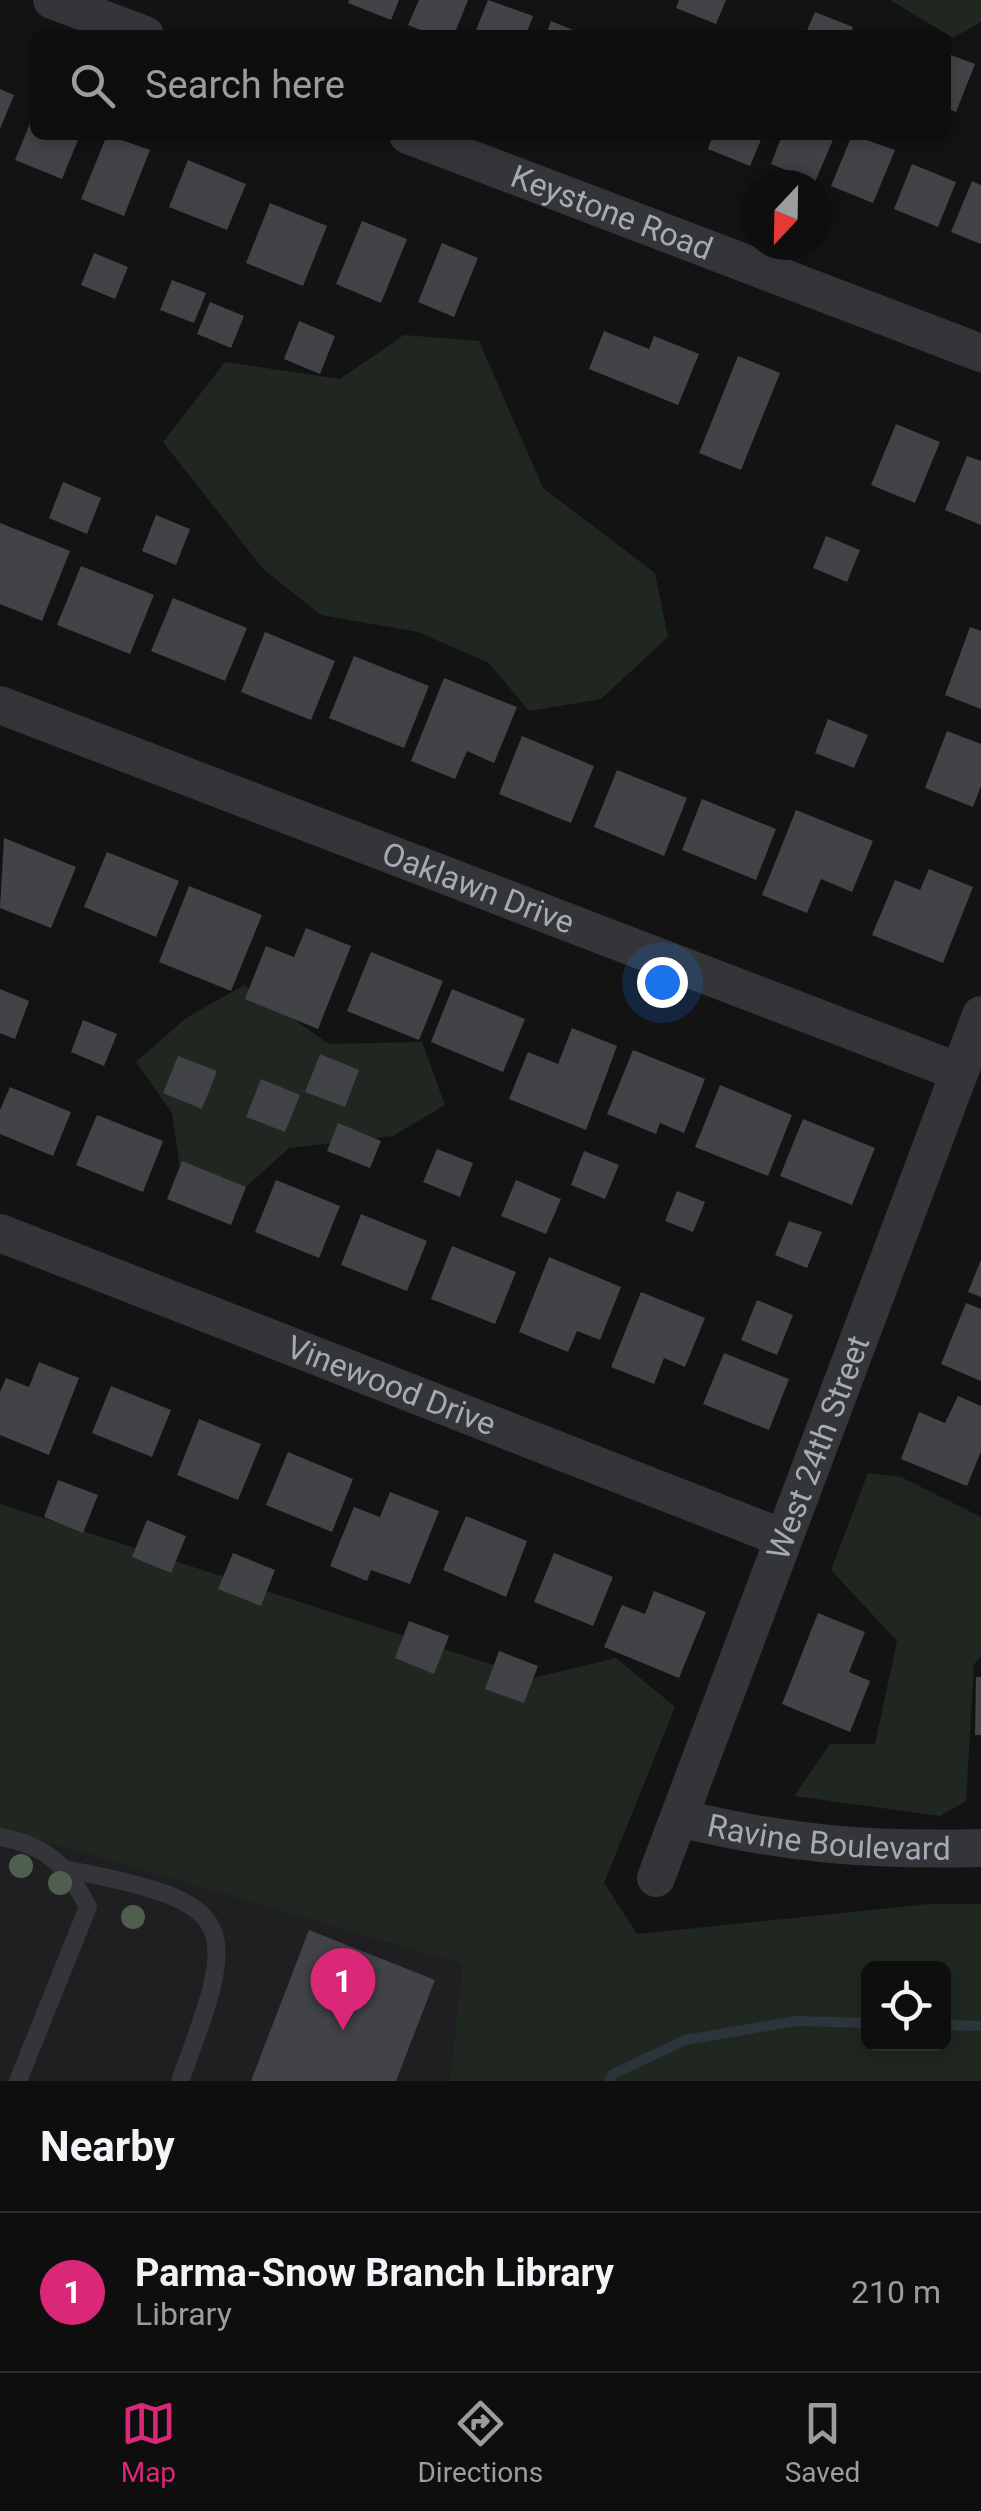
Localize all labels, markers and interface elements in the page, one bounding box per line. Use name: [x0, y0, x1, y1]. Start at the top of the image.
search box: [30, 30, 951, 140]
icon: search: [65, 58, 120, 113]
text: Search here: [145, 63, 345, 107]
street label: Keystone Road: [506, 157, 718, 268]
north arrow: [741, 170, 831, 260]
street label: Oaklawn Drive: [377, 834, 579, 942]
your location: [637, 957, 688, 1008]
street label: Vinewood Drive: [281, 1328, 501, 1443]
street label: West 24th Street: [759, 1330, 878, 1565]
street label: Ravine Boulevard: [704, 1806, 951, 1868]
pin: 1: [310, 1948, 376, 2030]
map controls: [861, 1961, 951, 2051]
button: locate: [861, 1961, 951, 2051]
text: Nearby: [40, 2122, 175, 2171]
text: Parma-Snow Branch Library: [135, 2251, 614, 2295]
text: 1: [63, 2273, 82, 2311]
text: 210 m: [851, 2273, 941, 2311]
text: Library: [135, 2295, 232, 2333]
tab: Map: [121, 2396, 176, 2489]
tab: Directions: [417, 2396, 543, 2489]
tab: Saved: [785, 2396, 860, 2489]

